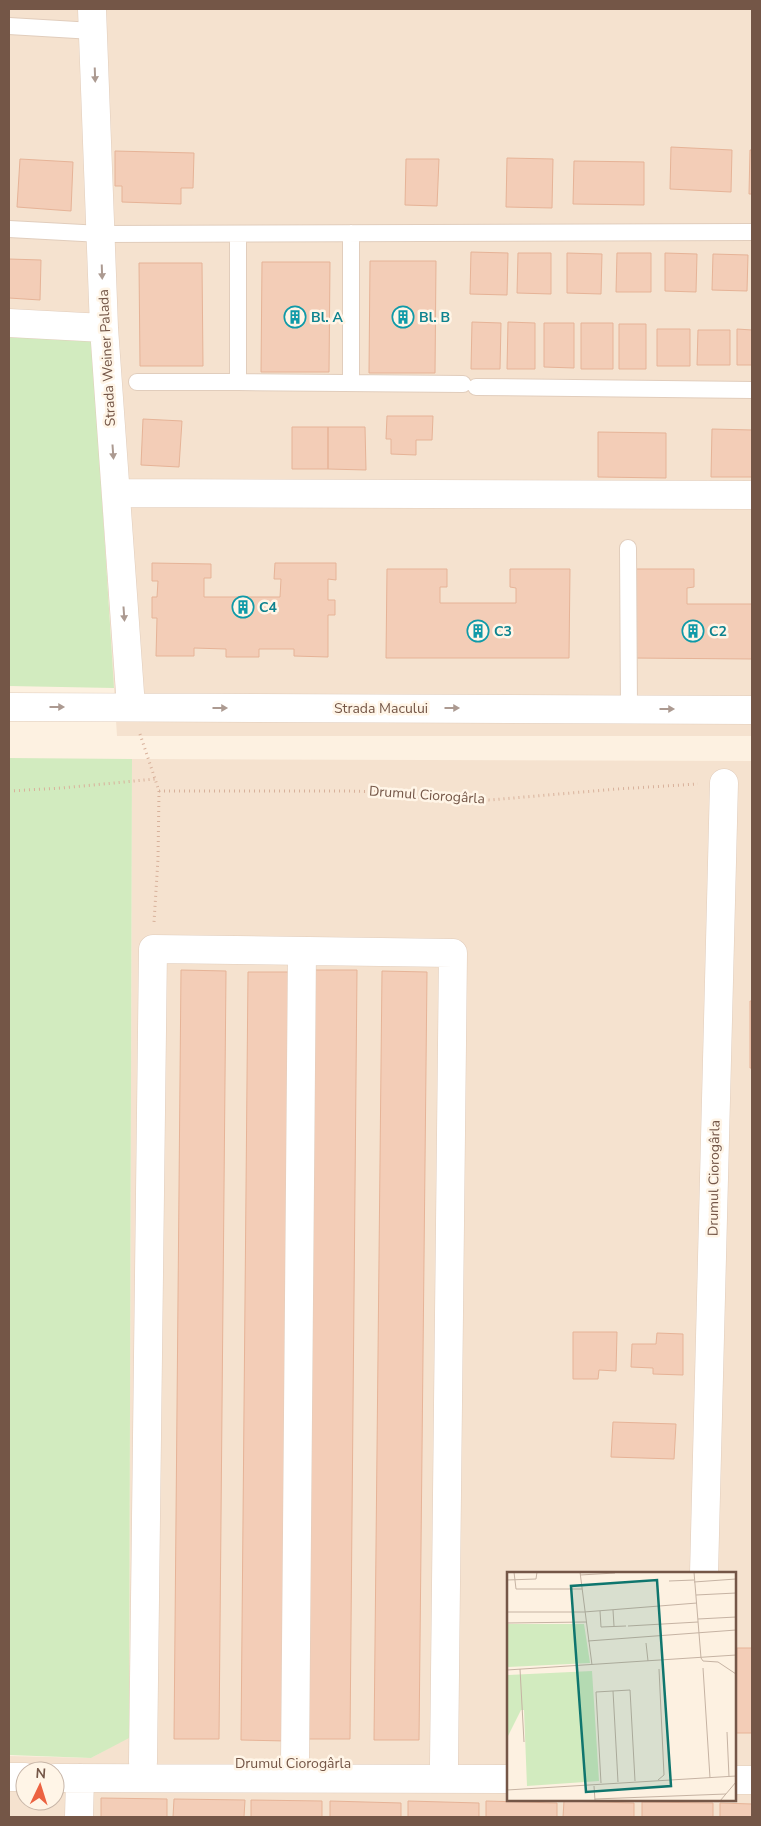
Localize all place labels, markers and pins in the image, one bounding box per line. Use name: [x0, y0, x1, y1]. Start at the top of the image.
building icon: Bl. A: [283, 305, 307, 329]
building icon: Bl. B: [391, 305, 415, 329]
place label: Bl. A: [311, 308, 343, 327]
place label: Bl. B: [419, 308, 450, 327]
building icon: C4: [231, 595, 255, 619]
place label: C4: [259, 598, 278, 617]
building icon: C3: [466, 619, 490, 643]
building icon: C2: [681, 619, 705, 643]
place label: C3: [494, 622, 512, 641]
place label: C2: [709, 622, 727, 641]

